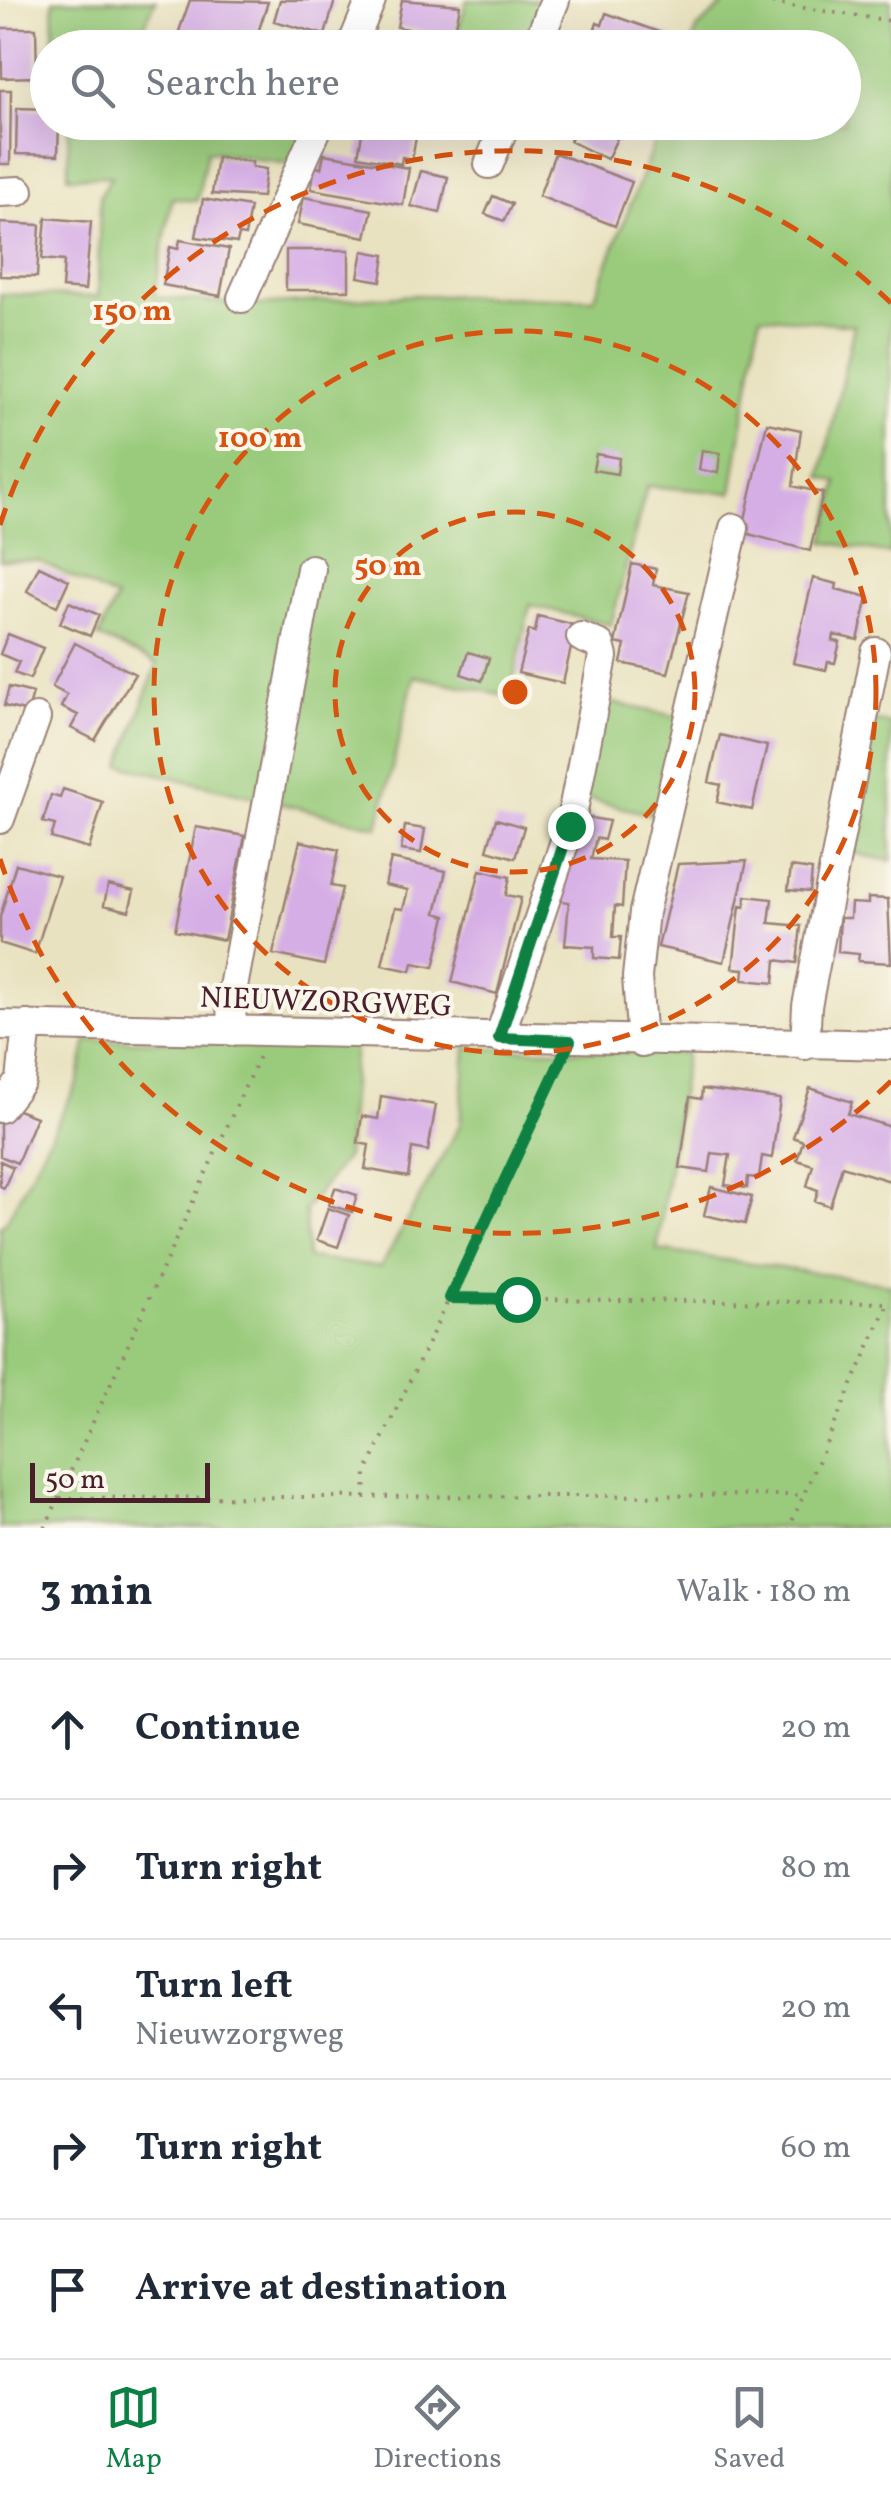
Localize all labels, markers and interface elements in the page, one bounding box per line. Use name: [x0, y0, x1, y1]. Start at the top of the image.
search box: [30, 30, 861, 140]
icon: search: [65, 58, 120, 113]
text: Search here: [145, 59, 340, 112]
text: 150 m: [92, 291, 172, 333]
text: 100 m: [218, 418, 302, 460]
text: 50 m: [354, 546, 422, 588]
centre of rings: [497, 674, 533, 710]
route end: [548, 804, 594, 850]
street label: NIEUWZORGWEG: [199, 978, 453, 1028]
route start: [495, 1277, 541, 1323]
scale bar: [30, 1458, 210, 1502]
text: 50 m: [45, 1461, 105, 1500]
text: 3 min: [40, 1564, 153, 1623]
text: Walk · 180 m: [677, 1571, 851, 1615]
icon: ahead: [40, 1702, 95, 1757]
text: Continue: [135, 1703, 300, 1756]
text: 20 m: [780, 1707, 851, 1751]
icon: right: [40, 1842, 95, 1897]
text: Turn right: [135, 1843, 322, 1896]
text: 80 m: [781, 1847, 851, 1891]
text: Turn left: [135, 1961, 292, 2014]
icon: left: [40, 1982, 95, 2037]
text: 20 m: [780, 1987, 851, 2031]
text: Nieuwzorgweg: [135, 2014, 344, 2058]
icon: right: [40, 2122, 95, 2177]
text: Turn right: [135, 2123, 322, 2176]
text: 60 m: [781, 2127, 851, 2171]
icon: arrive: [40, 2262, 95, 2317]
text: Arrive at destination: [135, 2263, 508, 2316]
tab: Map: [106, 2380, 162, 2479]
tab: Directions: [373, 2380, 502, 2479]
tab: Saved: [713, 2380, 785, 2479]

